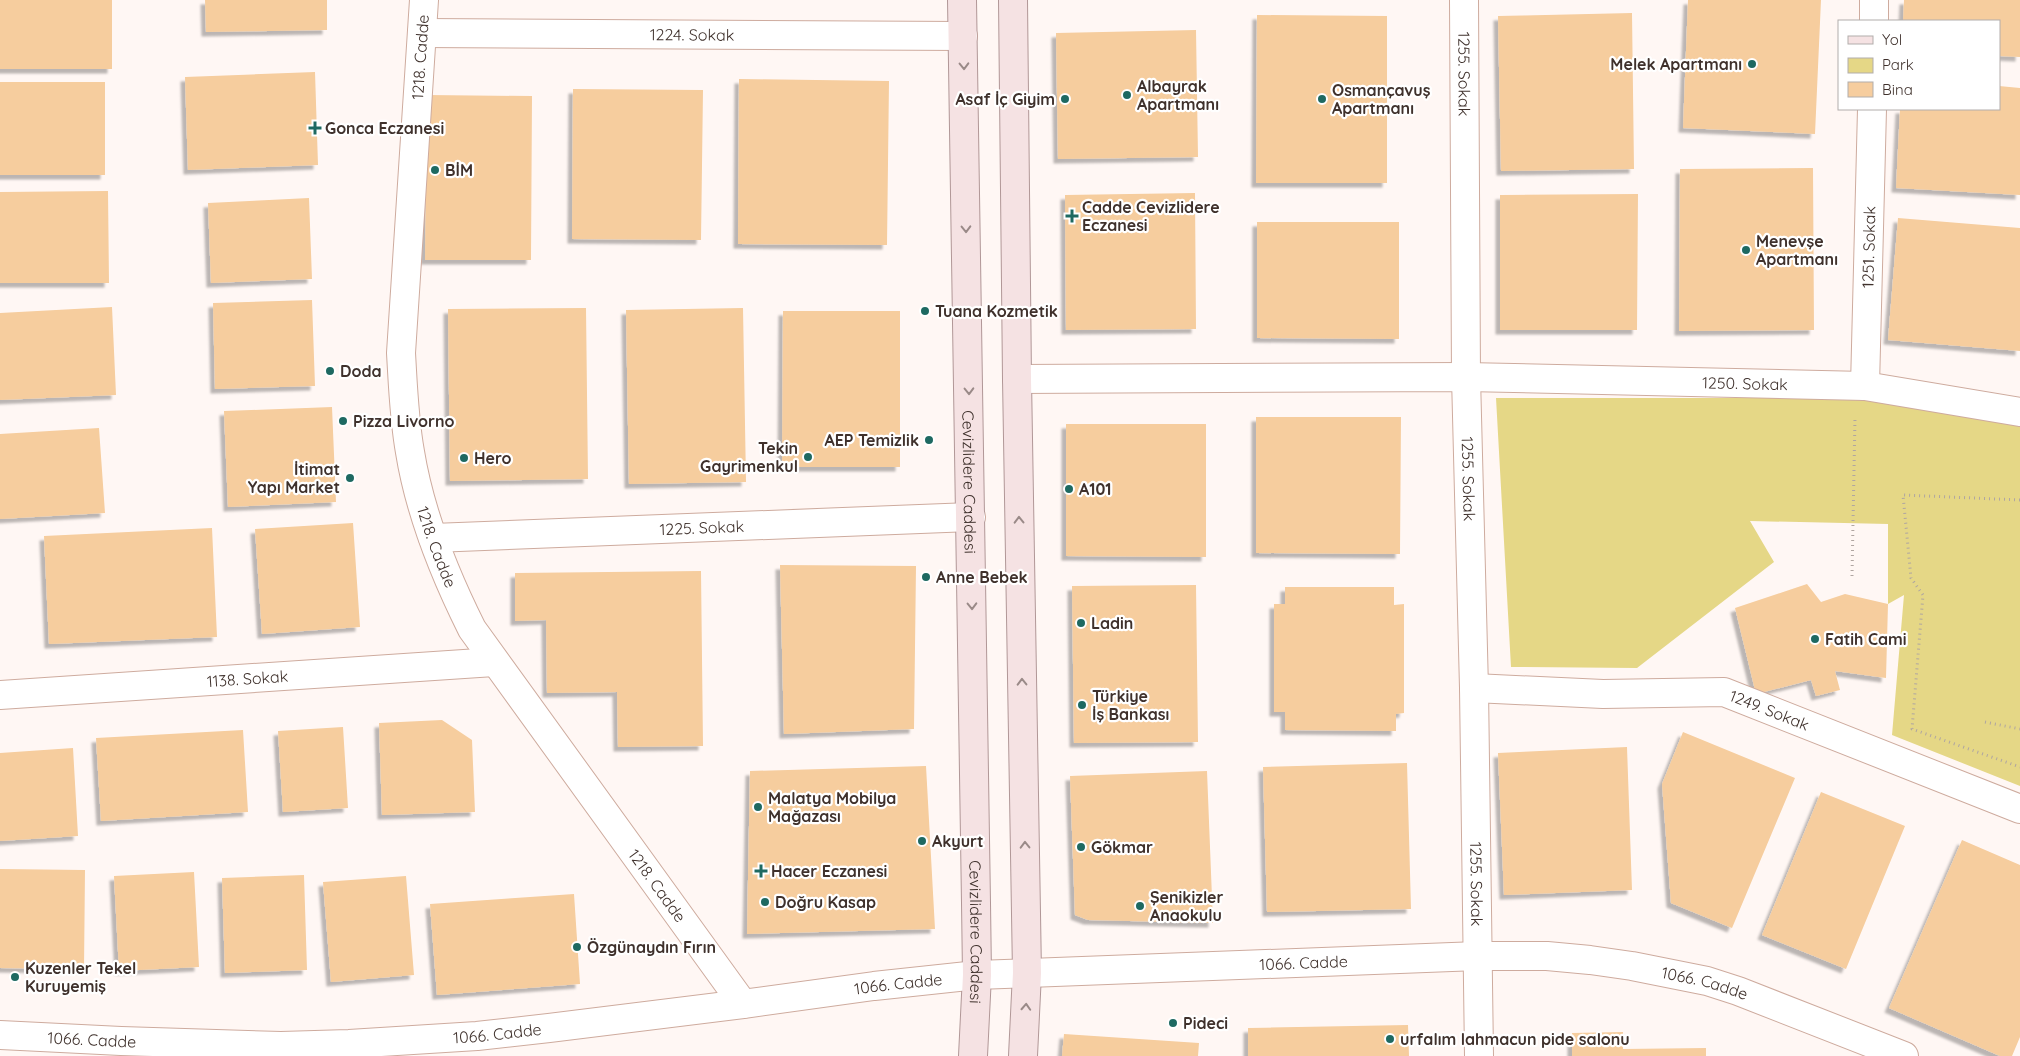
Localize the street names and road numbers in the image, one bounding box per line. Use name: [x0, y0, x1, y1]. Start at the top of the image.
street label: 1218. Cadde: [407, 14, 433, 100]
street label: 1224. Sokak: [650, 24, 734, 45]
street label: 1255. Sokak: [1454, 32, 1475, 116]
street label: 1251. Sokak: [1857, 206, 1880, 288]
street label: 1250. Sokak: [1702, 372, 1788, 394]
street label: Cevizlidere Caddesi: [958, 410, 981, 554]
street label: 1255. Sokak: [1458, 436, 1480, 521]
street label: 1218. Cadde: [413, 504, 461, 591]
street label: 1225. Sokak: [659, 516, 745, 539]
street label: 1138. Sokak: [206, 666, 289, 691]
street label: 1249. Sokak: [1727, 685, 1812, 735]
street label: 1255. Sokak: [1466, 841, 1487, 926]
street label: 1218. Cadde: [624, 845, 690, 926]
street label: Cevizlidere Caddesi: [965, 860, 987, 1004]
street label: 1066. Cadde: [1259, 951, 1348, 974]
street label: 1066. Cadde: [1660, 962, 1751, 1004]
street label: 1066. Cadde: [853, 969, 943, 999]
street label: 1066. Cadde: [453, 1019, 542, 1047]
street label: 1066. Cadde: [47, 1027, 136, 1051]

